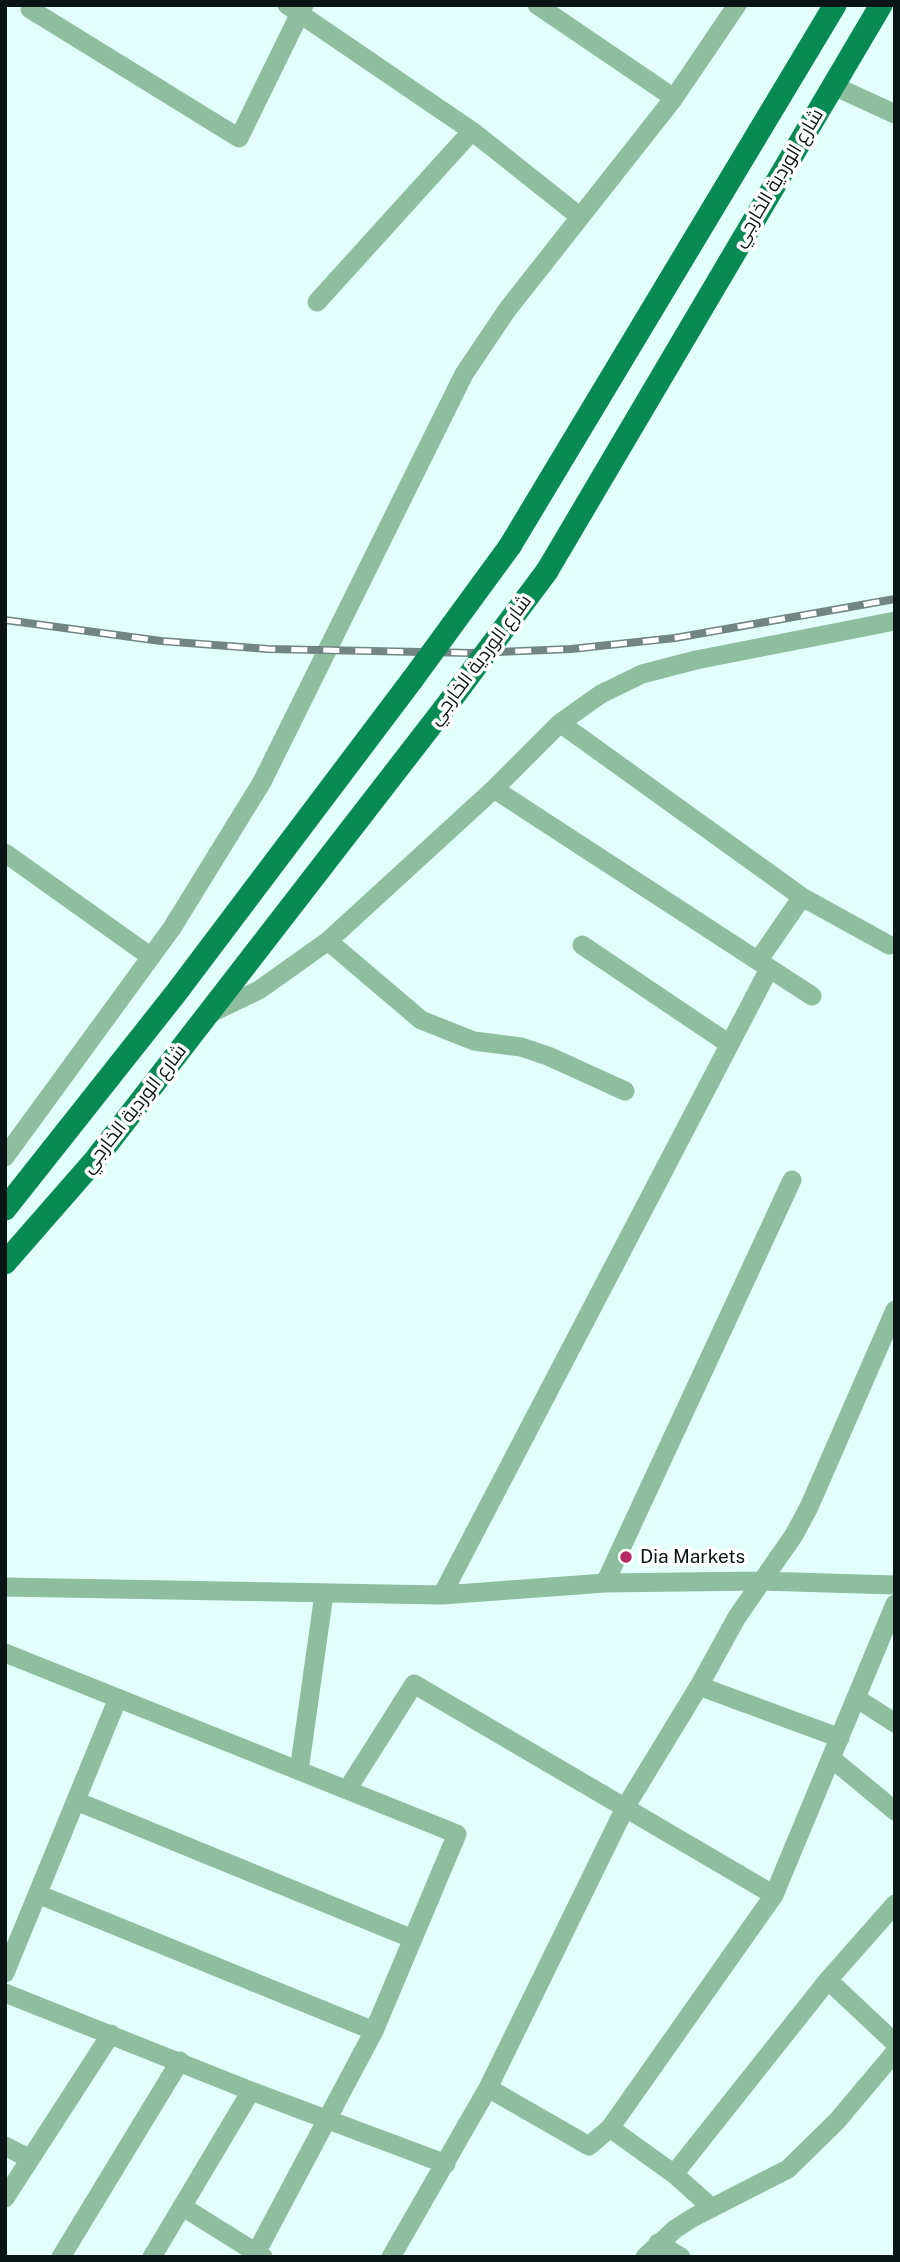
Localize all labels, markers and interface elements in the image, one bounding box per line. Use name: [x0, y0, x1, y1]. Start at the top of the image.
street label: شارع الوردية الخارجي: [728, 105, 828, 251]
street label: شارع الوردية الخارجي: [424, 590, 536, 730]
street label: شارع الوردية الخارجي: [77, 1040, 191, 1178]
place label: Dia Markets: [640, 1546, 745, 1568]
marker: Dia Markets: [618, 1549, 634, 1565]

